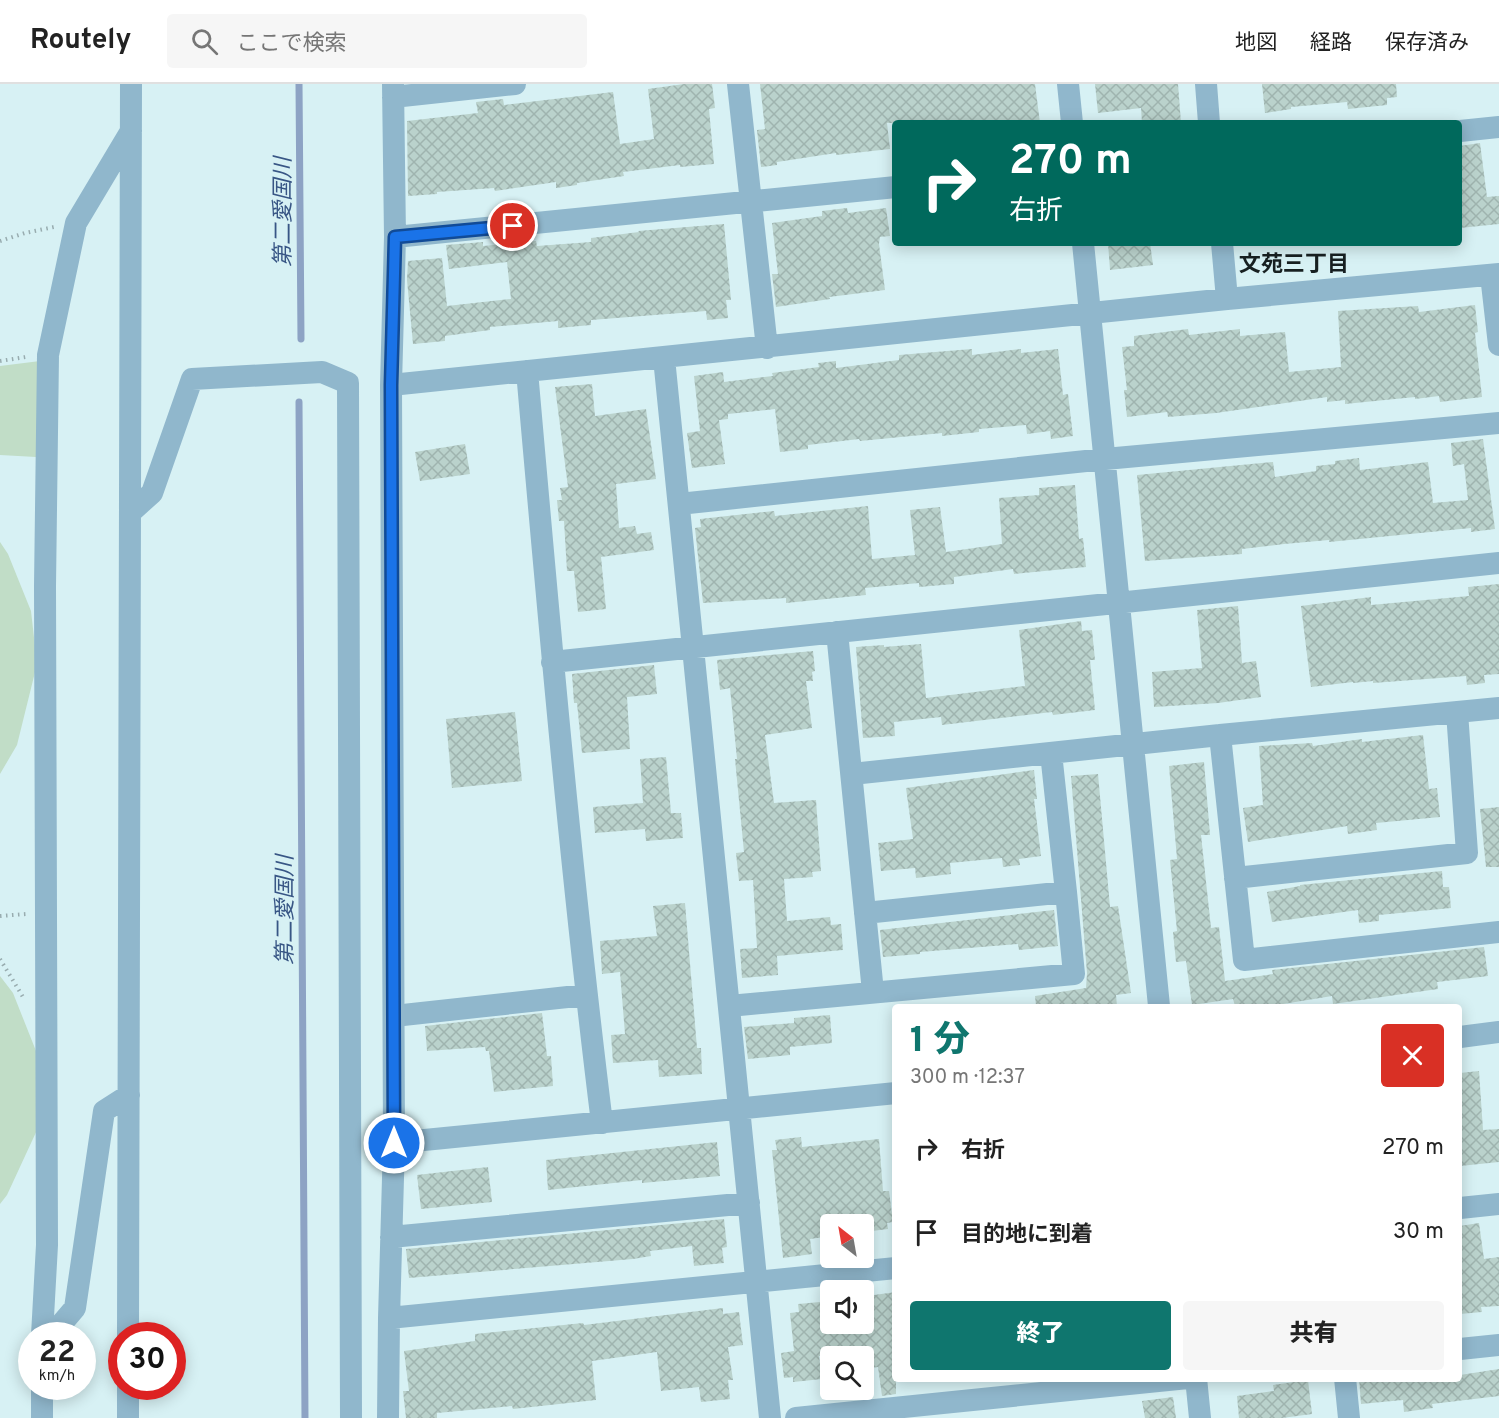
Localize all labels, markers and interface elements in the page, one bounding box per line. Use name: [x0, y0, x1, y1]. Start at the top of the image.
search box: [167, 14, 587, 68]
text: Routely: [30, 23, 131, 59]
icon: search: [188, 25, 221, 58]
text: 地図: [1235, 30, 1277, 57]
text: 経路: [1310, 30, 1352, 57]
text: 保存済み: [1385, 30, 1469, 57]
text: ここで検索: [236, 31, 346, 58]
text: 270 m: [1009, 136, 1132, 189]
icon: right: [910, 144, 988, 222]
water label: 第二愛国川: [271, 155, 298, 267]
text: 右折: [1009, 195, 1063, 229]
pin: [487, 200, 538, 251]
icon: arrive: [496, 209, 529, 242]
district label: 文苑三丁目: [1239, 252, 1349, 279]
water label: 第二愛国川: [273, 853, 300, 965]
text: 1 分: [910, 1019, 970, 1065]
button: close: [1381, 1024, 1444, 1087]
text: 300 m · 12:37: [910, 1065, 1025, 1091]
position arrow: [362, 1111, 426, 1175]
icon: right: [910, 1132, 943, 1165]
text: 270 m: [1382, 1135, 1444, 1162]
text: 右折: [961, 1138, 1005, 1165]
north arrow: [820, 1214, 874, 1268]
map controls: [820, 1214, 874, 1400]
icon: arrive: [910, 1216, 943, 1249]
text: 30 m: [1393, 1219, 1444, 1246]
text: 目的地に到着: [961, 1222, 1093, 1249]
button: sound: [820, 1280, 874, 1334]
button: 終了: [910, 1301, 1171, 1370]
button: 共有: [1183, 1301, 1444, 1370]
speed limit sign: 30: [108, 1322, 186, 1400]
text: 22: [39, 1335, 75, 1372]
button: search: [820, 1346, 874, 1400]
text: km/h: [39, 1367, 75, 1386]

